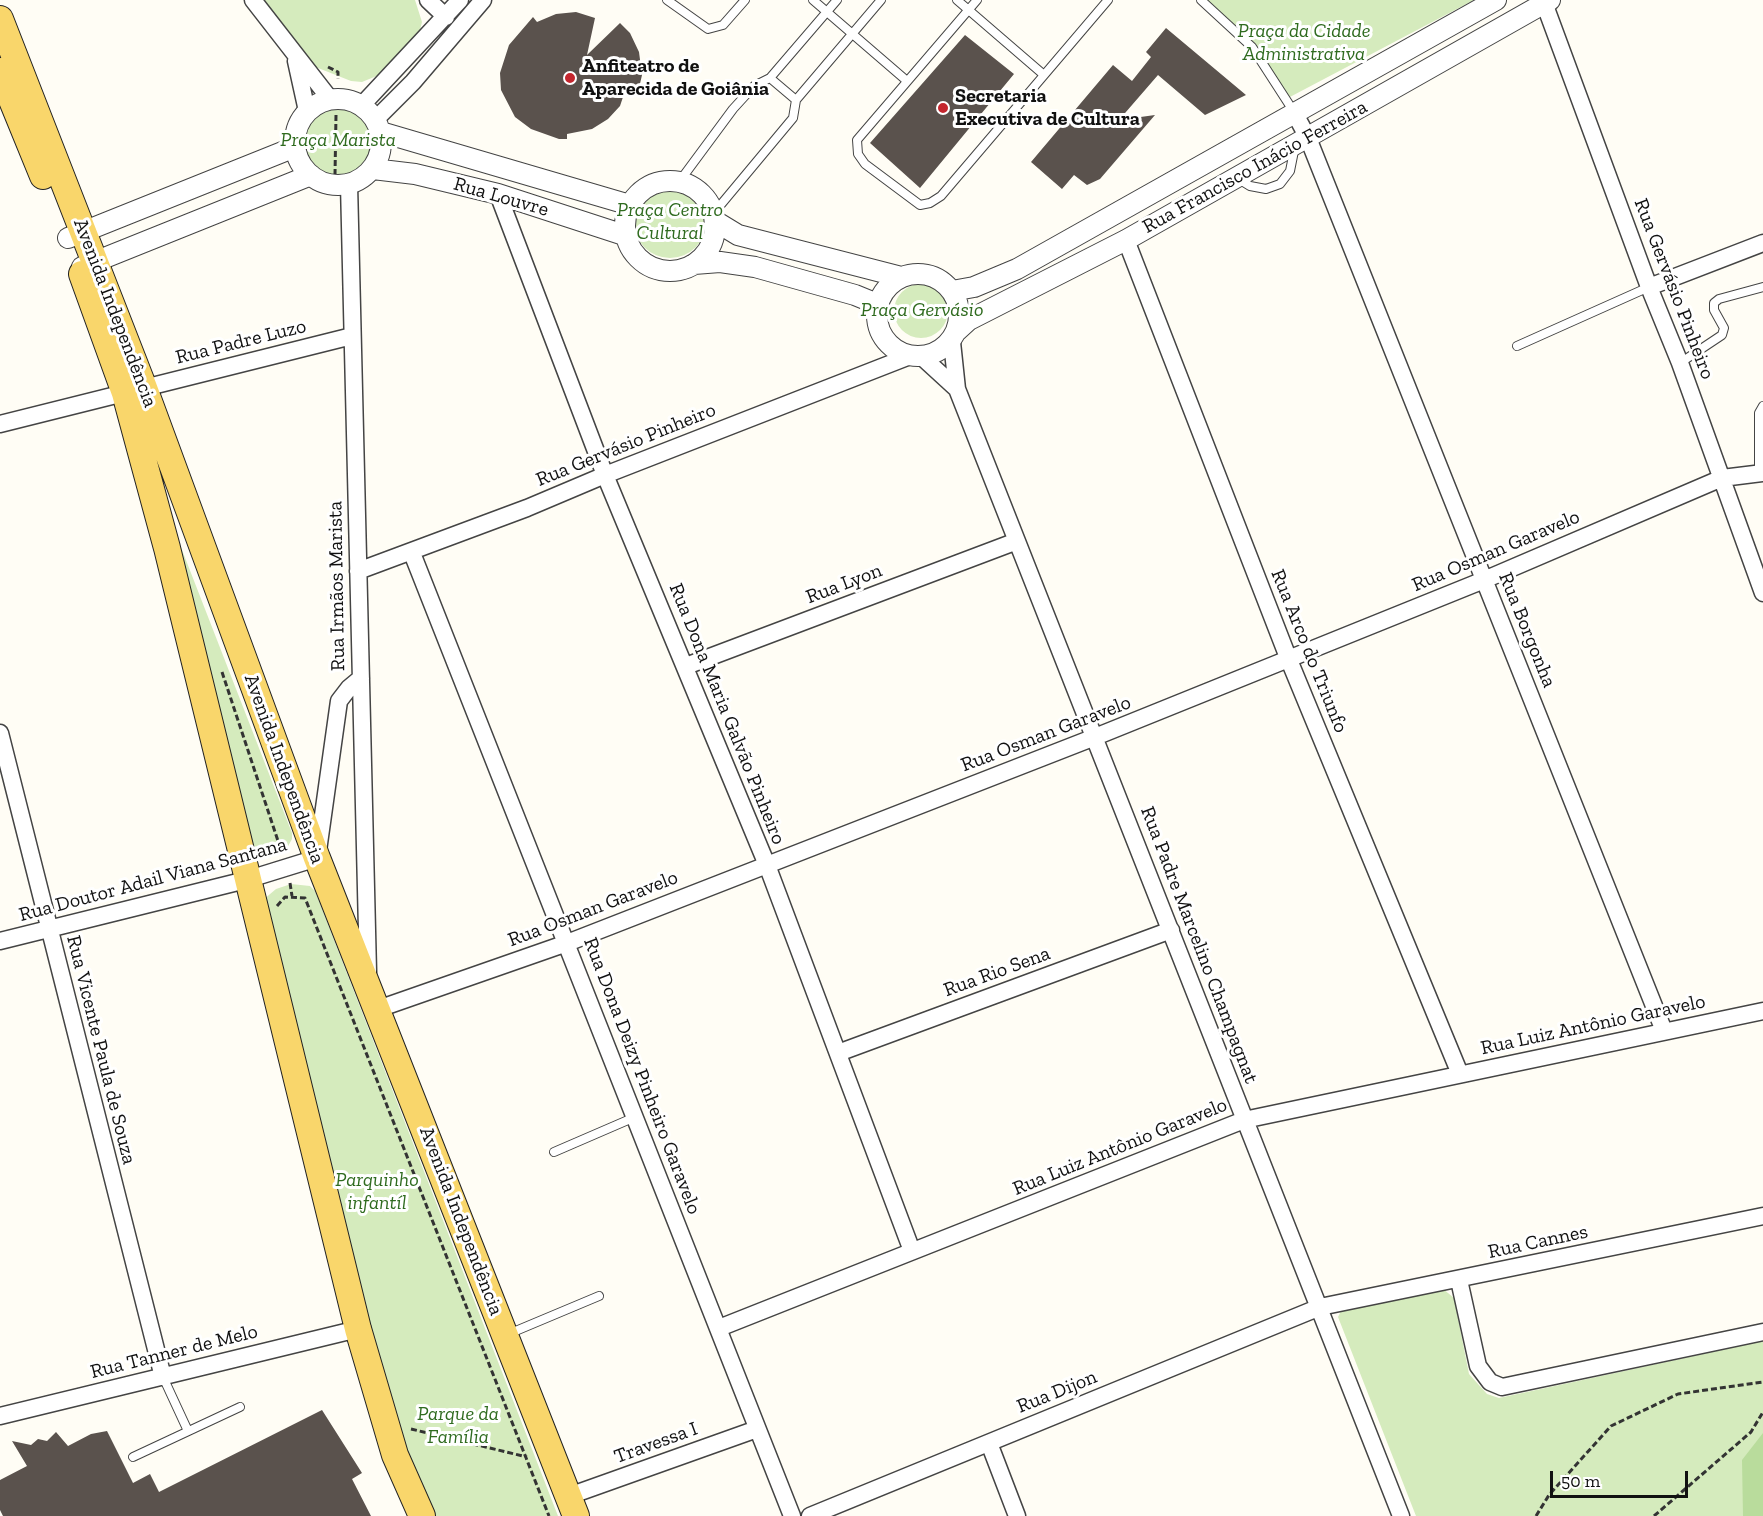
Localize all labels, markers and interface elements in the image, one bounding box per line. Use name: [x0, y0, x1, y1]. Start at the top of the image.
park label: Praça da Cidade Administrativa: [1237, 19, 1371, 66]
place label: Anfiteatro de Aparecida de Goiânia: [582, 54, 769, 101]
marker: Anfiteatro de Aparecida de Goiânia: [563, 71, 577, 85]
place label: Secretaria Executiva de Cultura: [955, 84, 1140, 131]
street label: Rua Francisco Inácio Ferreira: [1138, 95, 1372, 239]
marker: Secretaria Executiva de Cultura: [936, 101, 950, 115]
park label: Praça Marista: [280, 128, 396, 152]
street label: Rua Louvre: [451, 172, 551, 222]
street label: Rua Gervásio Pinheiro: [1628, 195, 1720, 383]
park label: Praça Centro Cultural: [617, 198, 723, 245]
street label: Avenida Independência: [68, 215, 162, 411]
park label: Praça Gervásio: [860, 298, 984, 322]
street label: Rua Padre Luzo: [173, 314, 309, 370]
street label: Rua Gervásio Pinheiro: [533, 398, 719, 492]
street label: Rua Irmãos Marista: [324, 501, 350, 671]
street label: Rua Osman Garavelo: [1408, 505, 1584, 597]
street label: Rua Lyon: [803, 559, 885, 609]
street label: Rua Arco do Triunfo: [1265, 566, 1353, 736]
street label: Rua Borgonha: [1493, 569, 1561, 691]
street label: Rua Dona Maria Galvão Pinheiro: [663, 580, 791, 848]
street label: Avenida Independência: [239, 671, 329, 867]
street label: Rua Osman Garavelo: [958, 691, 1134, 777]
street label: Rua Padre Marcelino Champagnat: [1135, 803, 1263, 1087]
street label: Rua Doutor Adail Viana Santana: [16, 833, 290, 927]
street label: Rua Osman Garavelo: [505, 866, 681, 952]
street label: Rua Vicente Paula de Souza: [61, 933, 141, 1167]
street label: Rua Dona Deizy Pinheiro Garavelo: [578, 934, 706, 1218]
street label: Rua Rio Sena: [940, 942, 1054, 1002]
street label: Rua Luiz Antônio Garavelo: [1478, 989, 1708, 1061]
street label: Rua Luiz Antônio Garavelo: [1009, 1093, 1231, 1201]
street label: Avenida Independência: [414, 1123, 508, 1319]
park label: Parquinho infantíl: [335, 1168, 419, 1215]
street label: Rua Cannes: [1486, 1220, 1590, 1264]
street label: Rua Tanner de Melo: [88, 1320, 260, 1384]
street label: Rua Dijon: [1013, 1365, 1101, 1419]
park label: Parque da Família: [417, 1402, 499, 1449]
street label: Travessa I: [611, 1417, 701, 1469]
scale bar: [1553, 1459, 1691, 1497]
text: 50 m: [1561, 1470, 1600, 1492]

